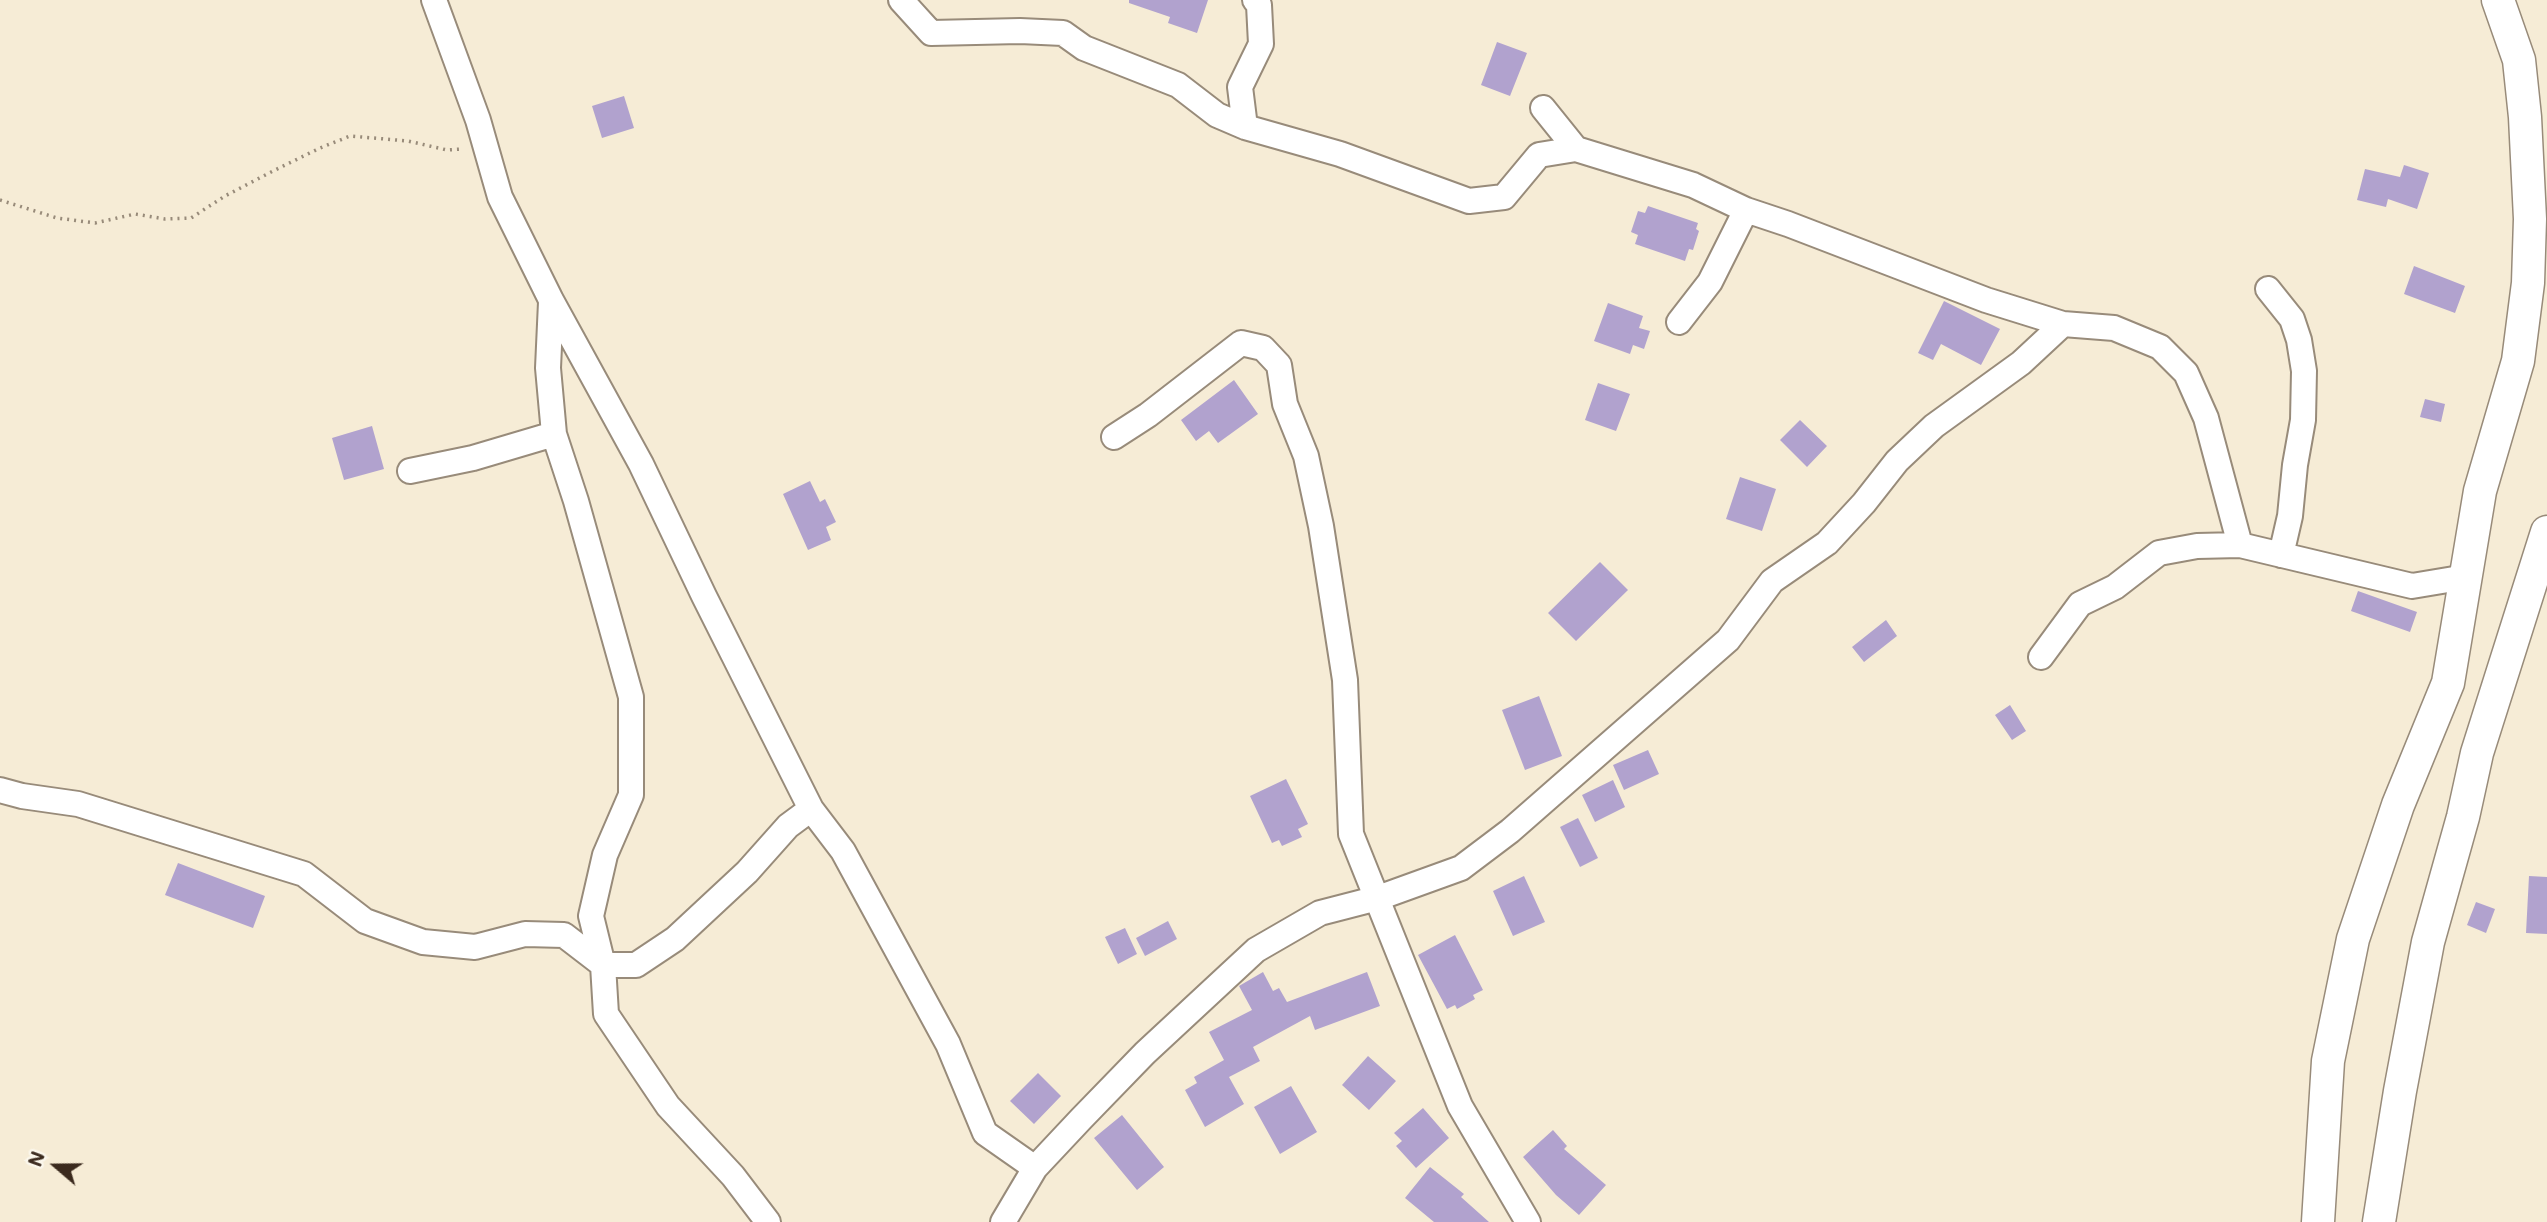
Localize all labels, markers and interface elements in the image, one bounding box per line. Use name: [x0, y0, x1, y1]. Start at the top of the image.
north arrow: [21, 1131, 91, 1201]
text: N: [22, 1148, 50, 1170]

